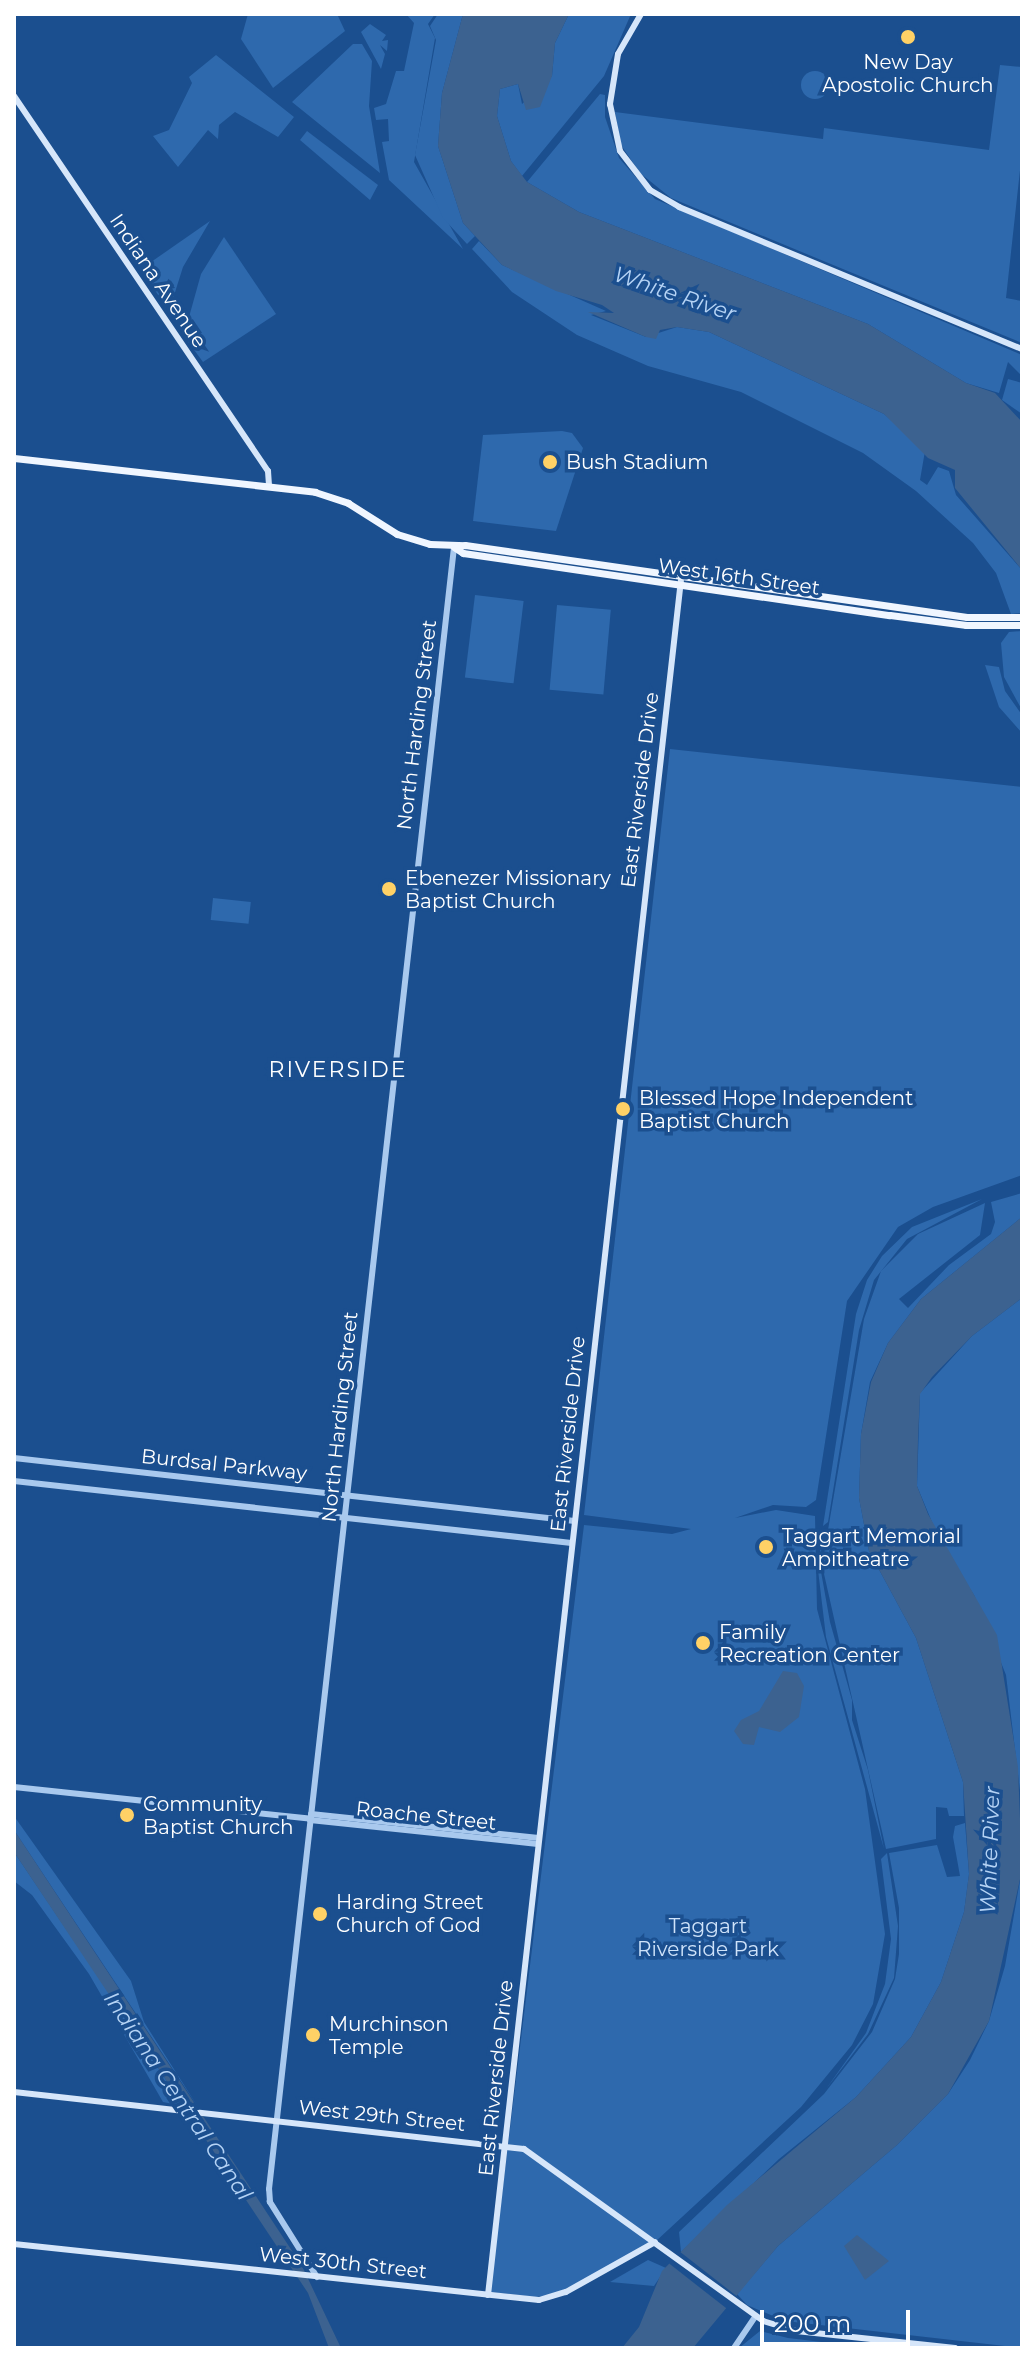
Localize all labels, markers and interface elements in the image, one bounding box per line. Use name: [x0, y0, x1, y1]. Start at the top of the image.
marker: New Day Apostolic Church: [899, 28, 917, 46]
place label: New Day Apostolic Church: [822, 50, 994, 97]
street label: Indiana Avenue: [104, 209, 212, 353]
water label: White River: [610, 261, 740, 327]
place label: Bush Stadium: [566, 450, 708, 474]
marker: Bush Stadium: [541, 453, 559, 471]
street label: West 16th Street: [657, 554, 821, 600]
street label: North Harding Street: [392, 618, 442, 832]
street label: East Riverside Drive: [616, 691, 664, 889]
place label: Ebenezer Missionary Baptist Church: [405, 866, 611, 913]
marker: Ebenezer Missionary Baptist Church: [380, 880, 398, 898]
district label: RIVERSIDE: [269, 1057, 407, 1083]
place label: Blessed Hope Independent Baptist Church: [639, 1086, 913, 1133]
marker: Blessed Hope Independent Baptist Church: [614, 1100, 632, 1118]
street label: North Harding Street: [317, 1310, 363, 1524]
street label: East Riverside Drive: [546, 1335, 590, 1533]
street label: Burdsal Parkway: [140, 1444, 308, 1486]
place label: Taggart Memorial Ampitheatre: [782, 1524, 961, 1571]
marker: Taggart Memorial Ampitheatre: [757, 1538, 775, 1556]
place label: Family Recreation Center: [719, 1620, 900, 1667]
marker: Family Recreation Center: [694, 1634, 712, 1652]
water label: White River: [975, 1786, 1005, 1914]
place label: Community Baptist Church: [143, 1792, 294, 1839]
street label: Roache Street: [355, 1797, 497, 1835]
marker: Community Baptist Church: [118, 1806, 136, 1824]
place label: Harding Street Church of God: [336, 1890, 484, 1937]
marker: Harding Street Church of God: [311, 1905, 329, 1923]
park label: Taggart Riverside Park: [637, 1915, 779, 1962]
street label: East Riverside Drive: [474, 1979, 518, 2177]
water label: Indiana Central Canal: [98, 1987, 258, 2205]
place label: Murchinson Temple: [329, 2012, 449, 2059]
marker: Murchinson Temple: [304, 2026, 322, 2044]
street label: West 29th Street: [298, 2095, 466, 2137]
street label: West 30th Street: [258, 2242, 428, 2284]
scale bar: [764, 2294, 914, 2344]
text: 200 m: [774, 2309, 851, 2338]

